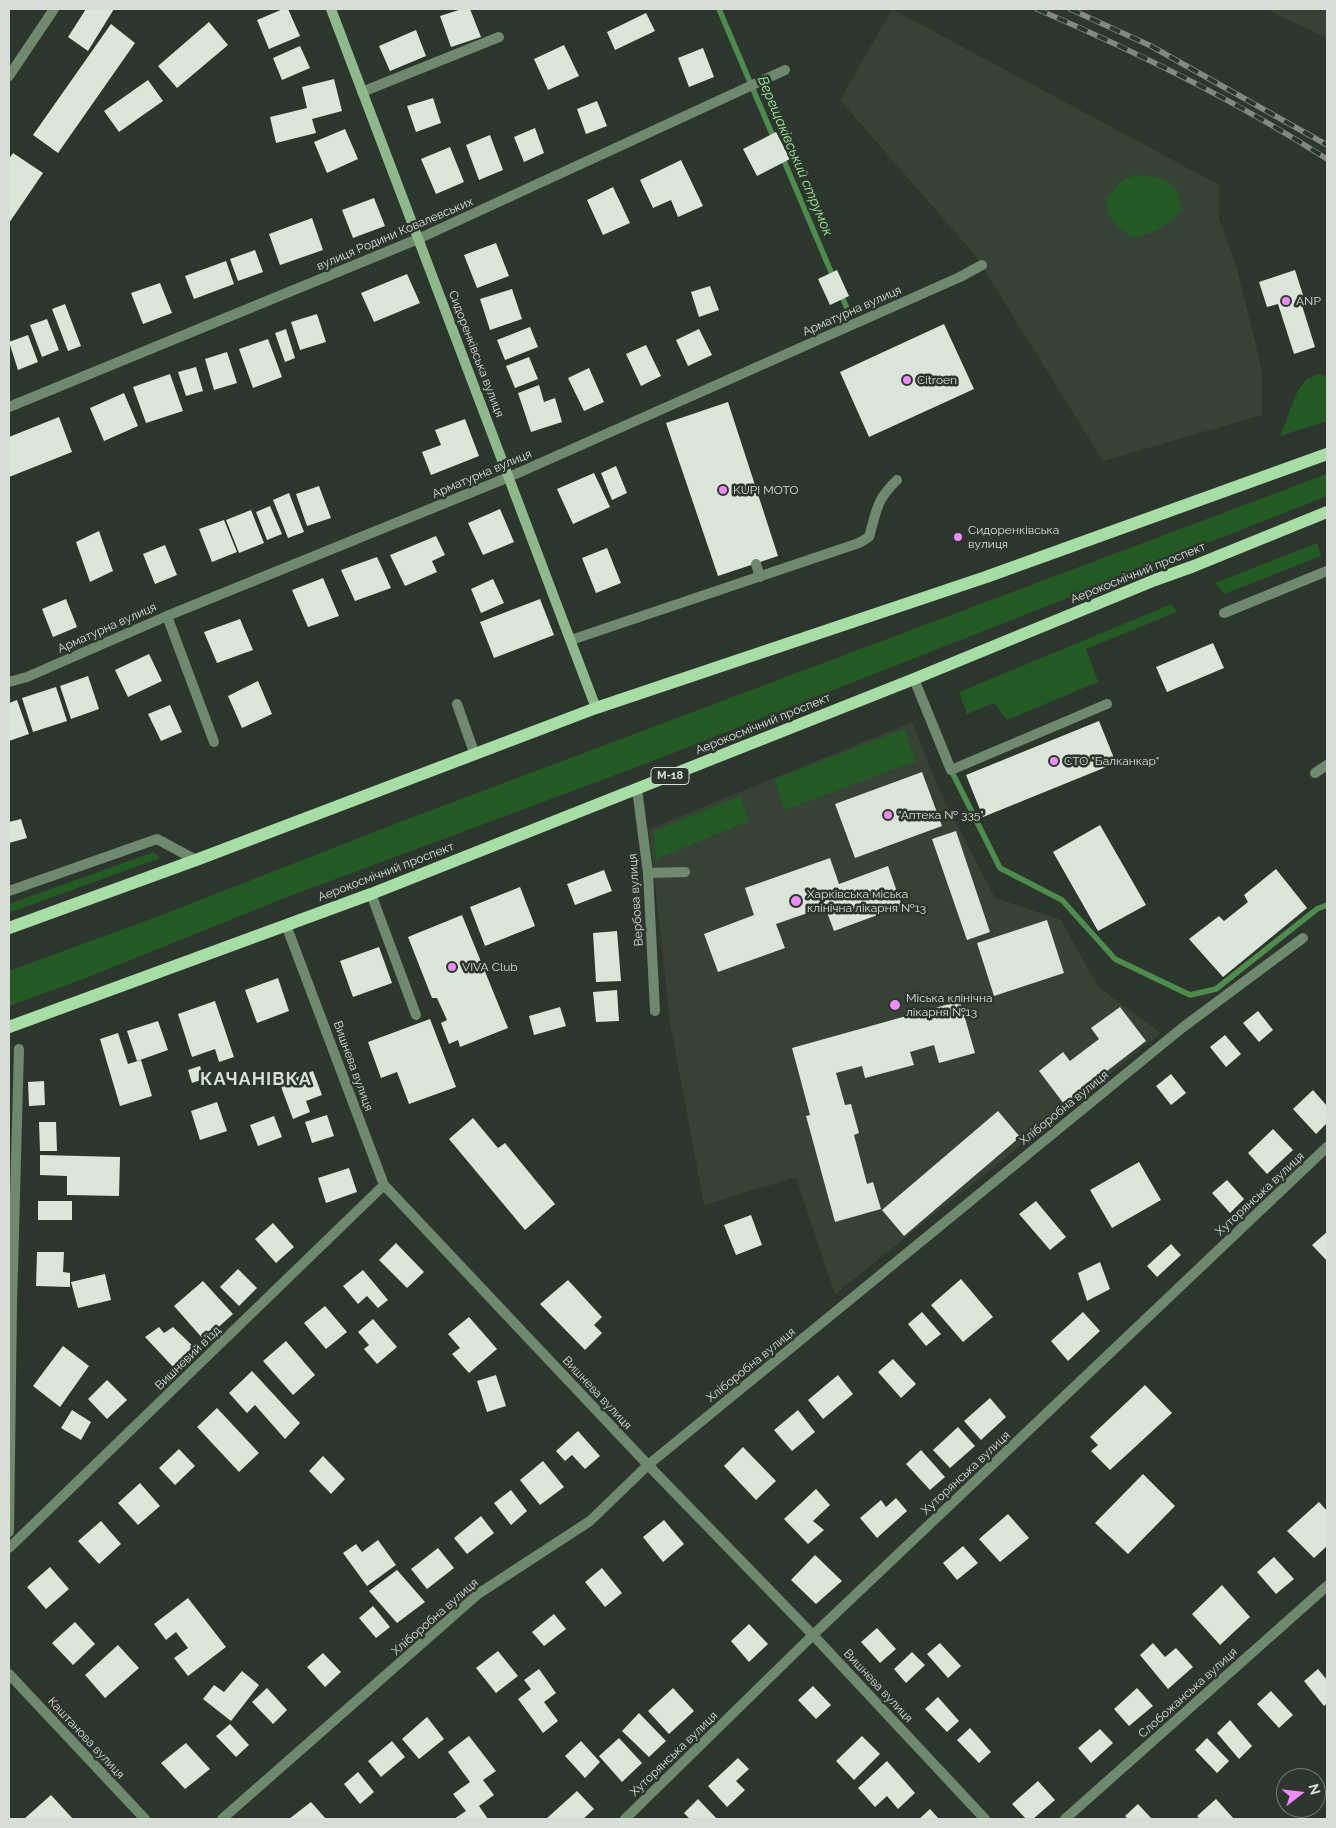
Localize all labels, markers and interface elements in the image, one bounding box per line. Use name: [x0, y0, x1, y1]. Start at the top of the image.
water label: Верещаківський струмок: [754, 74, 836, 238]
street label: вулиця Родини Ковалевських: [315, 194, 475, 274]
street label: Арматурна вулиця: [800, 283, 904, 339]
street label: Сидоренківська вулиця: [445, 289, 507, 419]
place label: ANP: [1296, 294, 1321, 308]
marker: ANP: [1280, 295, 1292, 307]
place label: Citroen: [917, 373, 957, 387]
marker: Citroen: [901, 374, 913, 386]
street label: Арматурна вулиця: [430, 447, 534, 501]
place label: KUPI MOTO: [733, 483, 799, 497]
marker: KUPI MOTO: [717, 484, 729, 496]
place label: Сидоренківська вулиця: [968, 523, 1059, 551]
marker: Сидоренківська вулиця: [952, 531, 964, 543]
street label: Аерокосмічний проспект: [1068, 539, 1208, 607]
street label: Арматурна вулиця: [55, 600, 159, 656]
street label: Аерокосмічний проспект: [693, 690, 833, 758]
place label: СТО "Балканкар": [1064, 754, 1159, 768]
marker: СТО "Балканкар": [1048, 755, 1060, 767]
road number: М-18: [651, 768, 689, 784]
place label: "Аптека № 335": [898, 808, 984, 822]
marker: "Аптека № 335": [882, 809, 894, 821]
street label: Аерокосмічний проспект: [316, 839, 456, 905]
street label: Вербова вулиця: [626, 853, 646, 947]
place label: Харківська міська клінічна лікарня №13: [807, 887, 926, 915]
marker: Харківська міська клінічна лікарня №13: [789, 894, 803, 908]
place label: VIVA Club: [462, 960, 518, 974]
marker: VIVA Club: [446, 961, 458, 973]
place label: Міська клінічна лікарня №13: [906, 991, 992, 1019]
marker: Міська клінічна лікарня №13: [888, 998, 902, 1012]
street label: Вишнева вулиця: [330, 1019, 376, 1113]
street label: Хліборобна вулиця: [1017, 1068, 1111, 1148]
district label: КАЧАНІВКА: [199, 1069, 313, 1091]
street label: Хуторянська вулиця: [1213, 1149, 1307, 1239]
street label: Вишневий в’їзд: [152, 1323, 224, 1393]
street label: Хліборобна вулиця: [704, 1325, 798, 1405]
street label: Вишнева вулиця: [559, 1353, 635, 1433]
street label: Хуторянська вулиця: [919, 1428, 1013, 1518]
street label: Хліборобна вулиця: [389, 1576, 481, 1658]
street label: Слобожанська вулиця: [1136, 1645, 1240, 1741]
street label: Вишнева вулиця: [840, 1646, 916, 1726]
street label: Каштанова вулиця: [45, 1694, 127, 1782]
street label: Хуторянська вулиця: [627, 1709, 721, 1799]
north arrow: [1276, 1768, 1326, 1818]
text: N: [1305, 1782, 1324, 1796]

